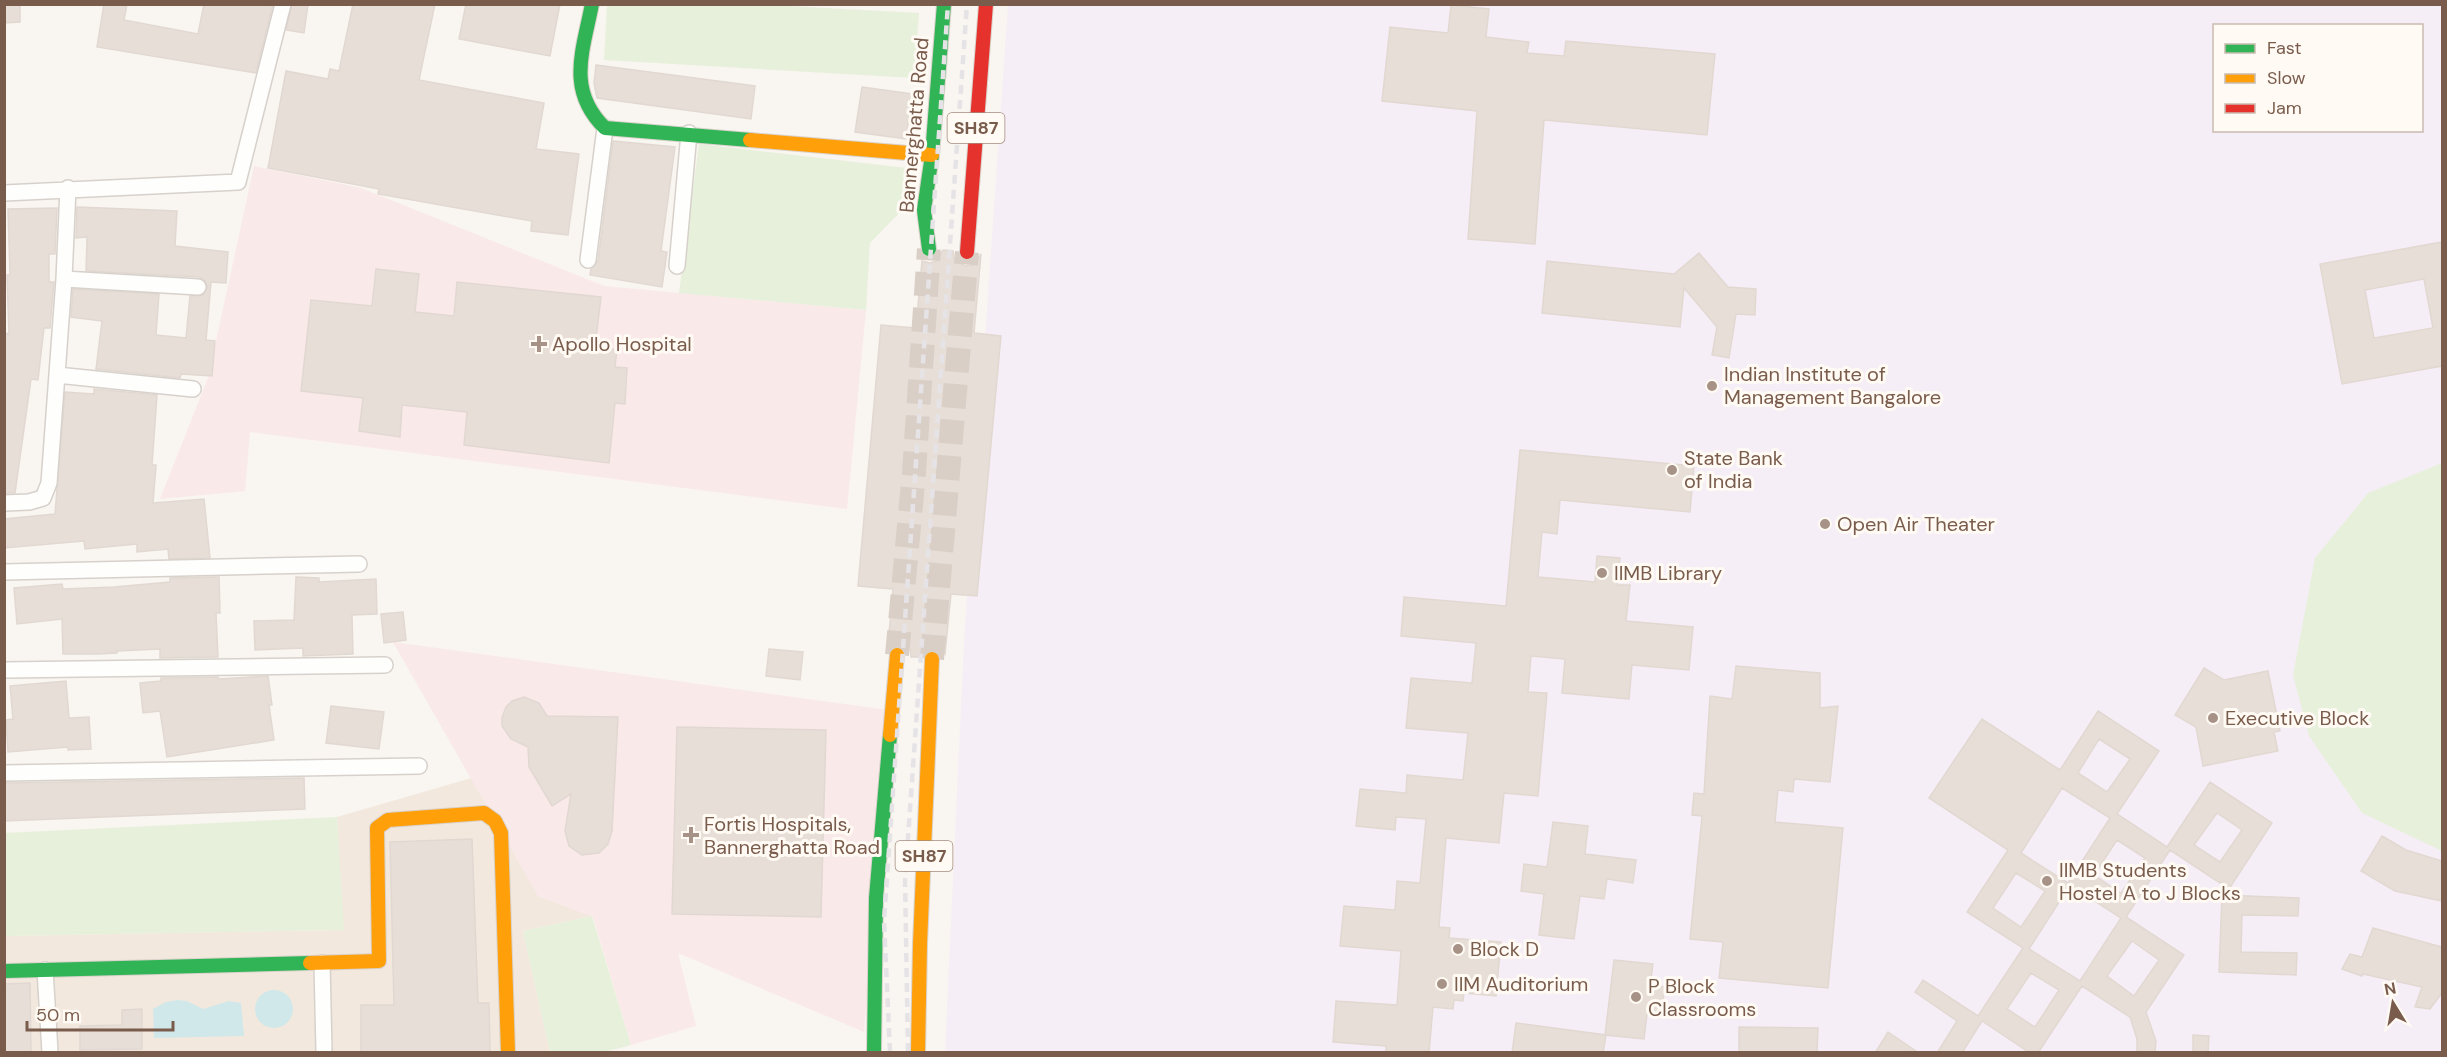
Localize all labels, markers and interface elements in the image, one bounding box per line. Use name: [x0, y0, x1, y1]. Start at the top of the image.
legend: [2213, 24, 2423, 132]
street label: Bannerghatta Road: [893, 36, 935, 214]
text: Fast: [2267, 36, 2302, 60]
text: Slow: [2267, 66, 2306, 90]
text: Jam: [2267, 96, 2302, 120]
road number: SH87: [948, 113, 1004, 143]
place label: Apollo Hospital: [552, 331, 692, 357]
marker: Apollo Hospital: [530, 335, 548, 353]
place label: Indian Institute of Management Bangalore: [1724, 361, 1941, 410]
marker: Indian Institute of Management Bangalore: [1705, 379, 1719, 393]
place label: State Bank of India: [1684, 445, 1783, 494]
marker: State Bank of India: [1665, 463, 1679, 477]
place label: Open Air Theater: [1837, 511, 1995, 537]
marker: Open Air Theater: [1818, 517, 1832, 531]
place label: IIMB Library: [1614, 560, 1722, 586]
marker: IIMB Library: [1595, 566, 1609, 580]
place label: Executive Block: [2225, 705, 2369, 731]
marker: Executive Block: [2206, 711, 2220, 725]
place label: Fortis Hospitals, Bannerghatta Road: [704, 811, 880, 860]
marker: Fortis Hospitals, Bannerghatta Road: [682, 826, 700, 844]
road number: SH87: [896, 841, 952, 871]
place label: IIMB Students Hostel A to J Blocks: [2059, 857, 2241, 906]
marker: IIMB Students Hostel A to J Blocks: [2040, 874, 2054, 888]
place label: Block D: [1470, 936, 1539, 962]
marker: Block D: [1451, 942, 1465, 956]
place label: IIM Auditorium: [1454, 971, 1588, 997]
place label: P Block Classrooms: [1648, 973, 1756, 1022]
north arrow: [2363, 973, 2423, 1033]
marker: IIM Auditorium: [1435, 977, 1449, 991]
text: N: [2383, 977, 2398, 1000]
marker: P Block Classrooms: [1629, 990, 1643, 1004]
scale bar: [27, 994, 172, 1032]
text: 50 m: [36, 1003, 80, 1027]

